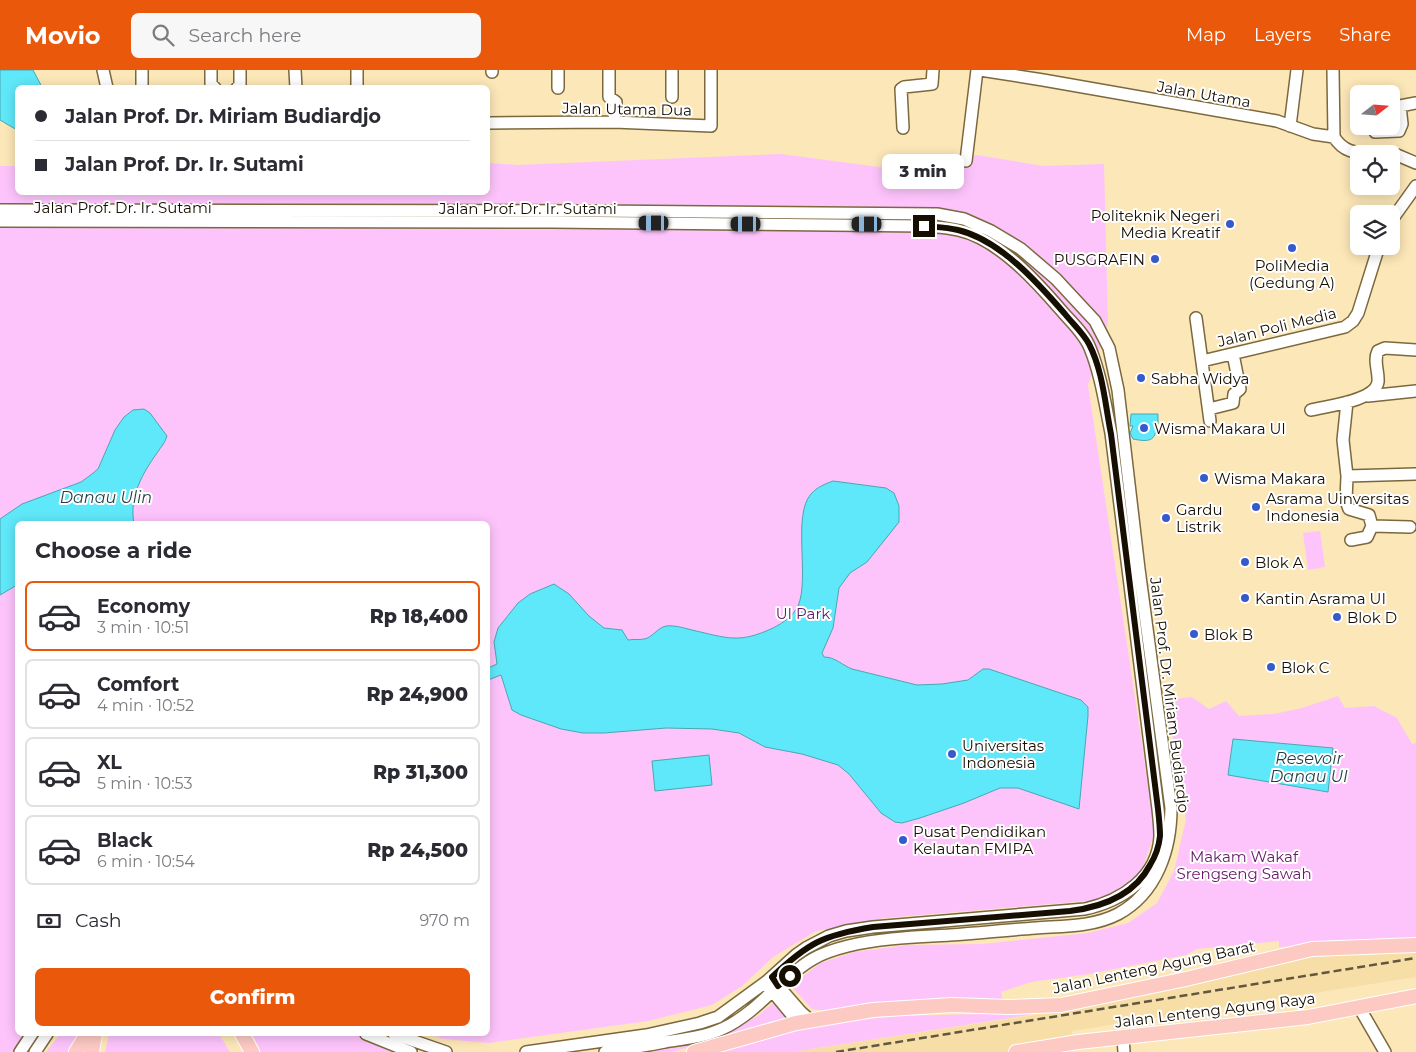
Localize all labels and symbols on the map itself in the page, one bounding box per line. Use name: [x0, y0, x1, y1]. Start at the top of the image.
street label: Jalan Utama: [1155, 76, 1252, 112]
north arrow: [1350, 85, 1400, 135]
street label: Jalan Utama Dua: [561, 98, 692, 120]
callout: 3 min: [883, 154, 965, 188]
street label: Jalan Prof. Dr. Ir. Sutami: [33, 198, 212, 217]
street label: Jalan Prof. Dr. Ir. Sutami: [438, 199, 617, 218]
place label: Politeknik Negeri Media Kreatif: [1091, 206, 1221, 242]
route end: [913, 215, 935, 237]
car: [639, 216, 669, 231]
car: [731, 217, 761, 232]
car: [852, 217, 882, 232]
marker: Politeknik Negeri Media Kreatif: [1224, 218, 1236, 230]
marker: PoliMedia (Gedung A): [1286, 242, 1298, 254]
place label: PUSGRAFIN: [1054, 250, 1145, 269]
marker: PUSGRAFIN: [1149, 253, 1161, 265]
place label: PoliMedia (Gedung A): [1249, 256, 1335, 292]
street label: Jalan Poli Media: [1215, 303, 1338, 351]
place label: Sabha Widya: [1151, 369, 1249, 388]
marker: Sabha Widya: [1135, 372, 1147, 384]
place label: Wisma Makara UI: [1154, 419, 1286, 438]
marker: Wisma Makara UI: [1138, 422, 1150, 434]
place label: Wisma Makara: [1214, 469, 1326, 488]
marker: Wisma Makara: [1198, 472, 1210, 484]
water label: Danau Ulin: [60, 488, 152, 507]
place label: Asrama Uinversitas Indonesia: [1266, 489, 1409, 525]
place label: Gardu Listrik: [1176, 500, 1223, 536]
marker: Asrama Uinversitas Indonesia: [1250, 501, 1262, 513]
marker: Gardu Listrik: [1160, 512, 1172, 524]
place label: Blok A: [1255, 553, 1304, 572]
marker: Blok A: [1239, 556, 1251, 568]
street label: Jalan Prof. Dr. Miriam Budiardjo: [1146, 575, 1194, 814]
place label: Kantin Asrama UI: [1255, 589, 1386, 608]
marker: Kantin Asrama UI: [1239, 592, 1251, 604]
park label: UI Park: [776, 604, 830, 623]
place label: Blok D: [1347, 608, 1397, 627]
marker: Blok D: [1331, 611, 1343, 623]
place label: Blok B: [1204, 625, 1253, 644]
marker: Blok B: [1188, 628, 1200, 640]
place label: Blok C: [1281, 658, 1330, 677]
marker: Blok C: [1265, 661, 1277, 673]
place label: Universitas Indonesia: [962, 736, 1044, 772]
marker: Universitas Indonesia: [946, 748, 958, 760]
water label: Resevoir Danau UI: [1270, 749, 1348, 786]
place label: Pusat Pendidikan Kelautan FMIPA: [913, 822, 1046, 858]
marker: Pusat Pendidikan Kelautan FMIPA: [897, 834, 909, 846]
park label: Makam Wakaf Srengseng Sawah: [1176, 847, 1312, 883]
street label: Jalan Lenteng Agung Barat: [1050, 936, 1257, 998]
route start: [779, 965, 801, 987]
street label: Jalan Lenteng Agung Raya: [1113, 988, 1316, 1032]

